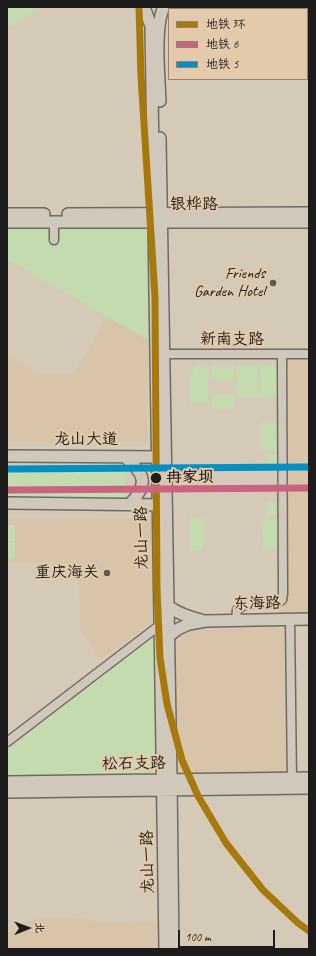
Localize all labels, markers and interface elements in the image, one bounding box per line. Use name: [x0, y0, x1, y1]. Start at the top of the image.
legend: [168, 8, 308, 80]
text: 地铁 环: [206, 16, 245, 32]
text: 地铁 6: [206, 36, 238, 52]
text: 地铁 5: [206, 56, 238, 72]
street label: 银桦路: [170, 195, 218, 215]
place label: Friends Garden Hotel: [194, 264, 265, 302]
marker: Friends Garden Hotel: [268, 278, 278, 288]
street label: 新南支路: [200, 330, 264, 350]
street label: 龙山大道: [54, 430, 118, 450]
place label: 冉家坝: [166, 468, 214, 488]
marker: 冉家坝: [149, 471, 163, 485]
street label: 龙山一路: [132, 506, 152, 570]
place label: 重庆海关: [35, 563, 99, 583]
marker: 重庆海关: [102, 568, 112, 578]
street label: 东海路: [233, 594, 281, 614]
street label: 松石支路: [102, 754, 166, 774]
street label: 龙山一路: [138, 830, 158, 894]
north arrow: [8, 908, 48, 948]
text: 北: [33, 922, 47, 933]
scale bar: [180, 922, 277, 948]
text: 100 m: [185, 929, 211, 945]

